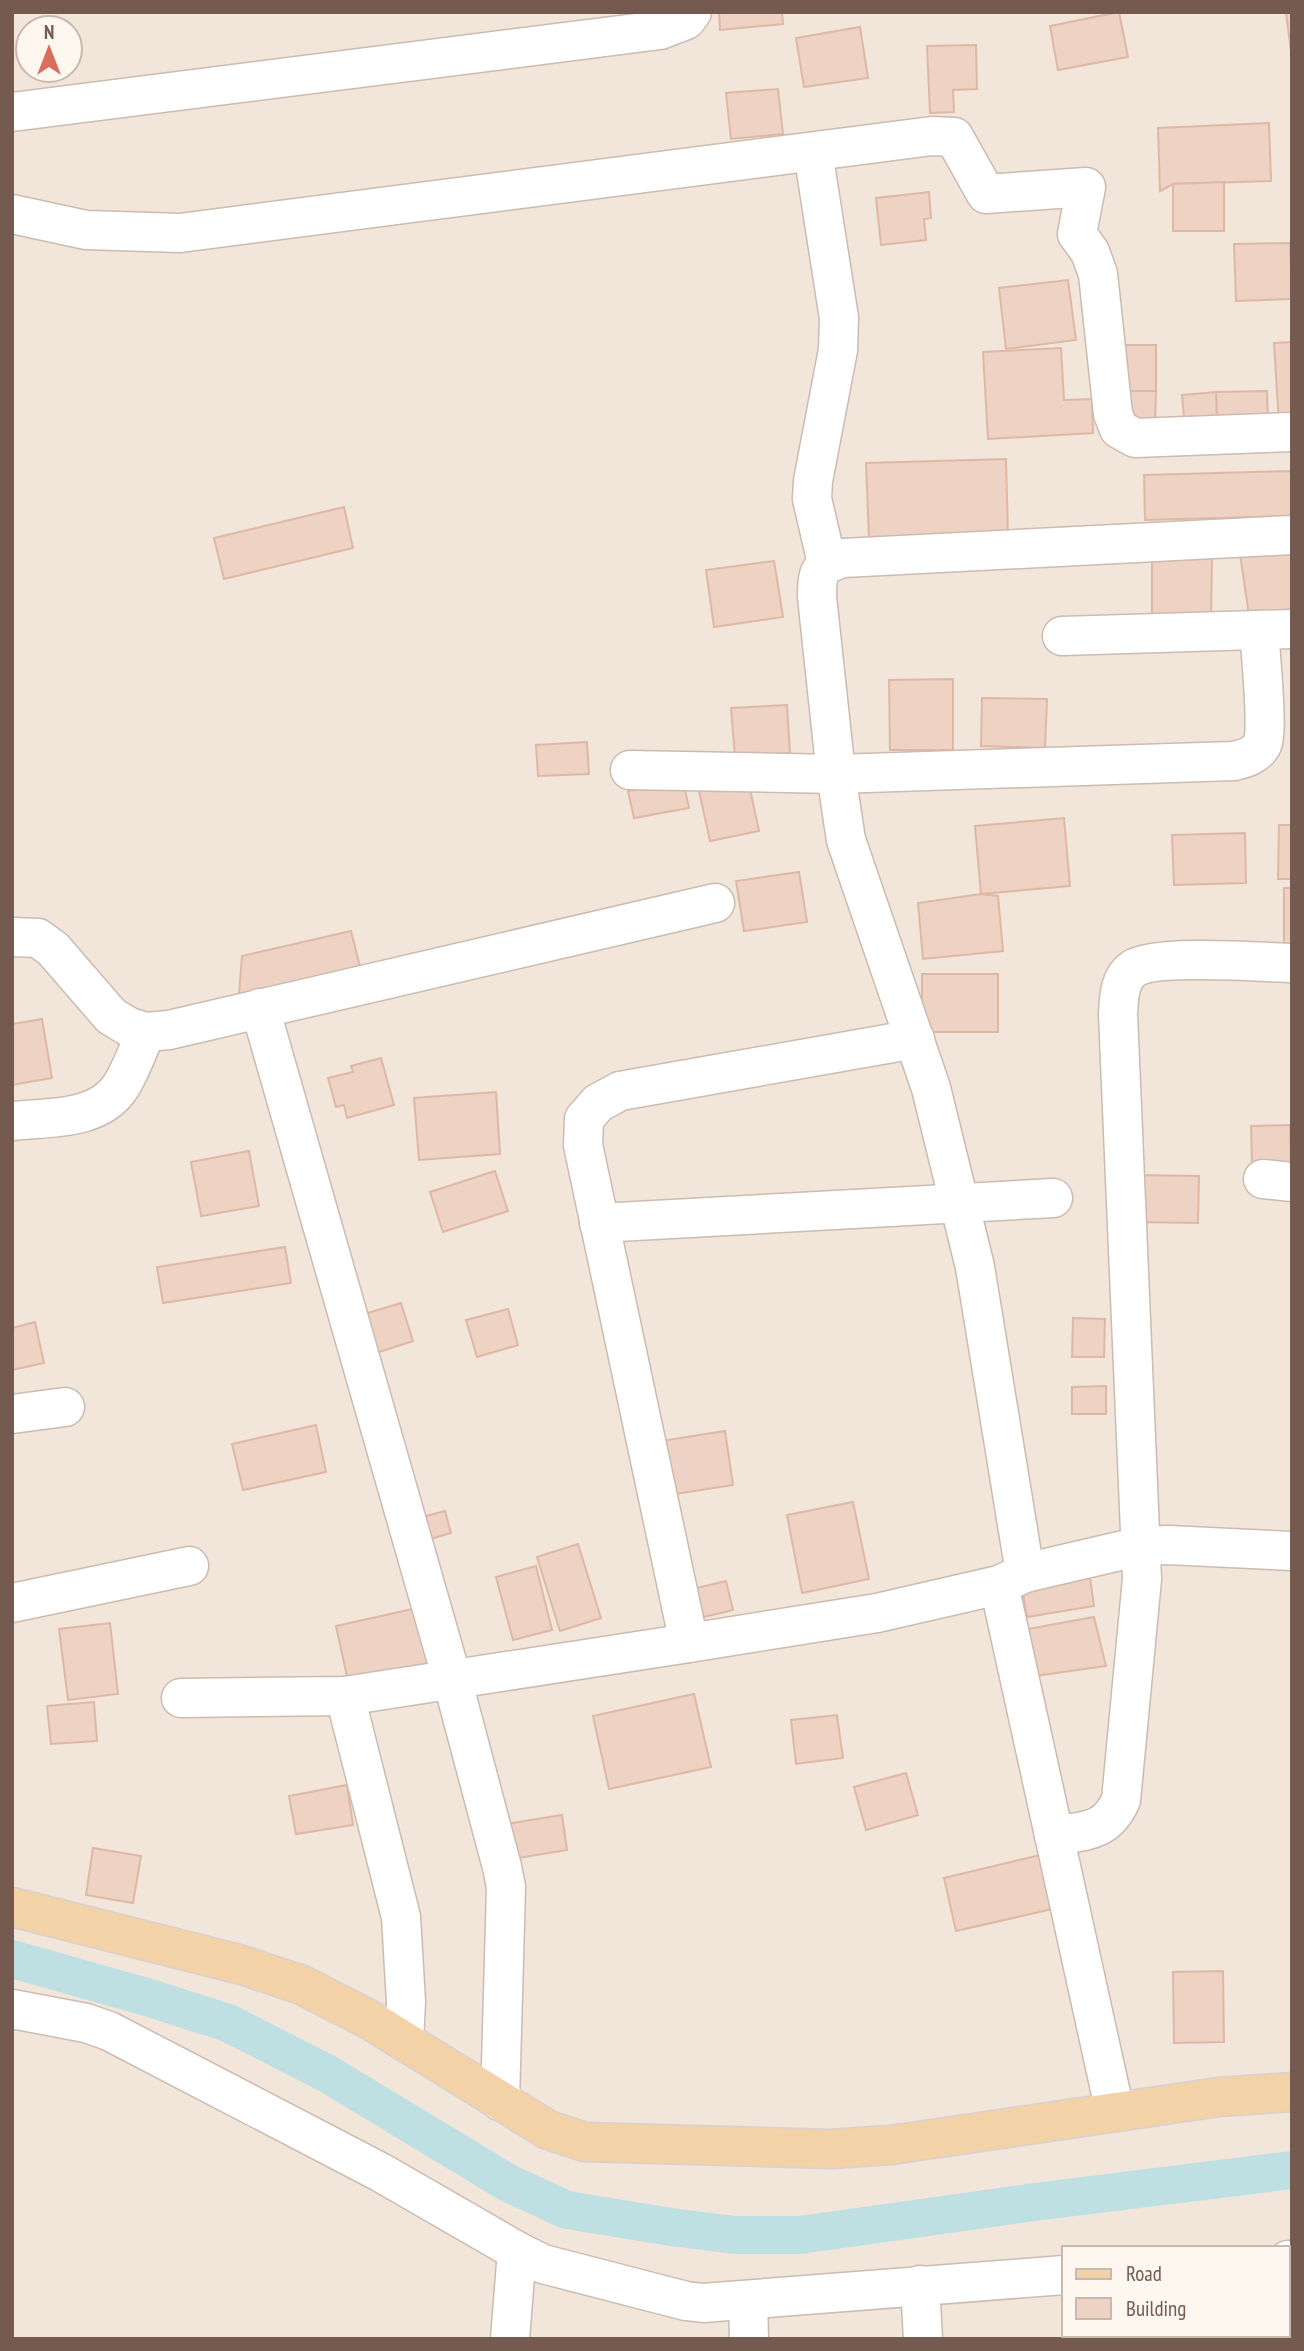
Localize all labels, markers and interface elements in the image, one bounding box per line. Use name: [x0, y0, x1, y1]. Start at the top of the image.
north arrow: [14, 14, 84, 84]
text: N: [44, 20, 54, 44]
legend: [1062, 2246, 1290, 2337]
text: Road: [1126, 2260, 1162, 2287]
text: Building: [1126, 2295, 1186, 2322]

